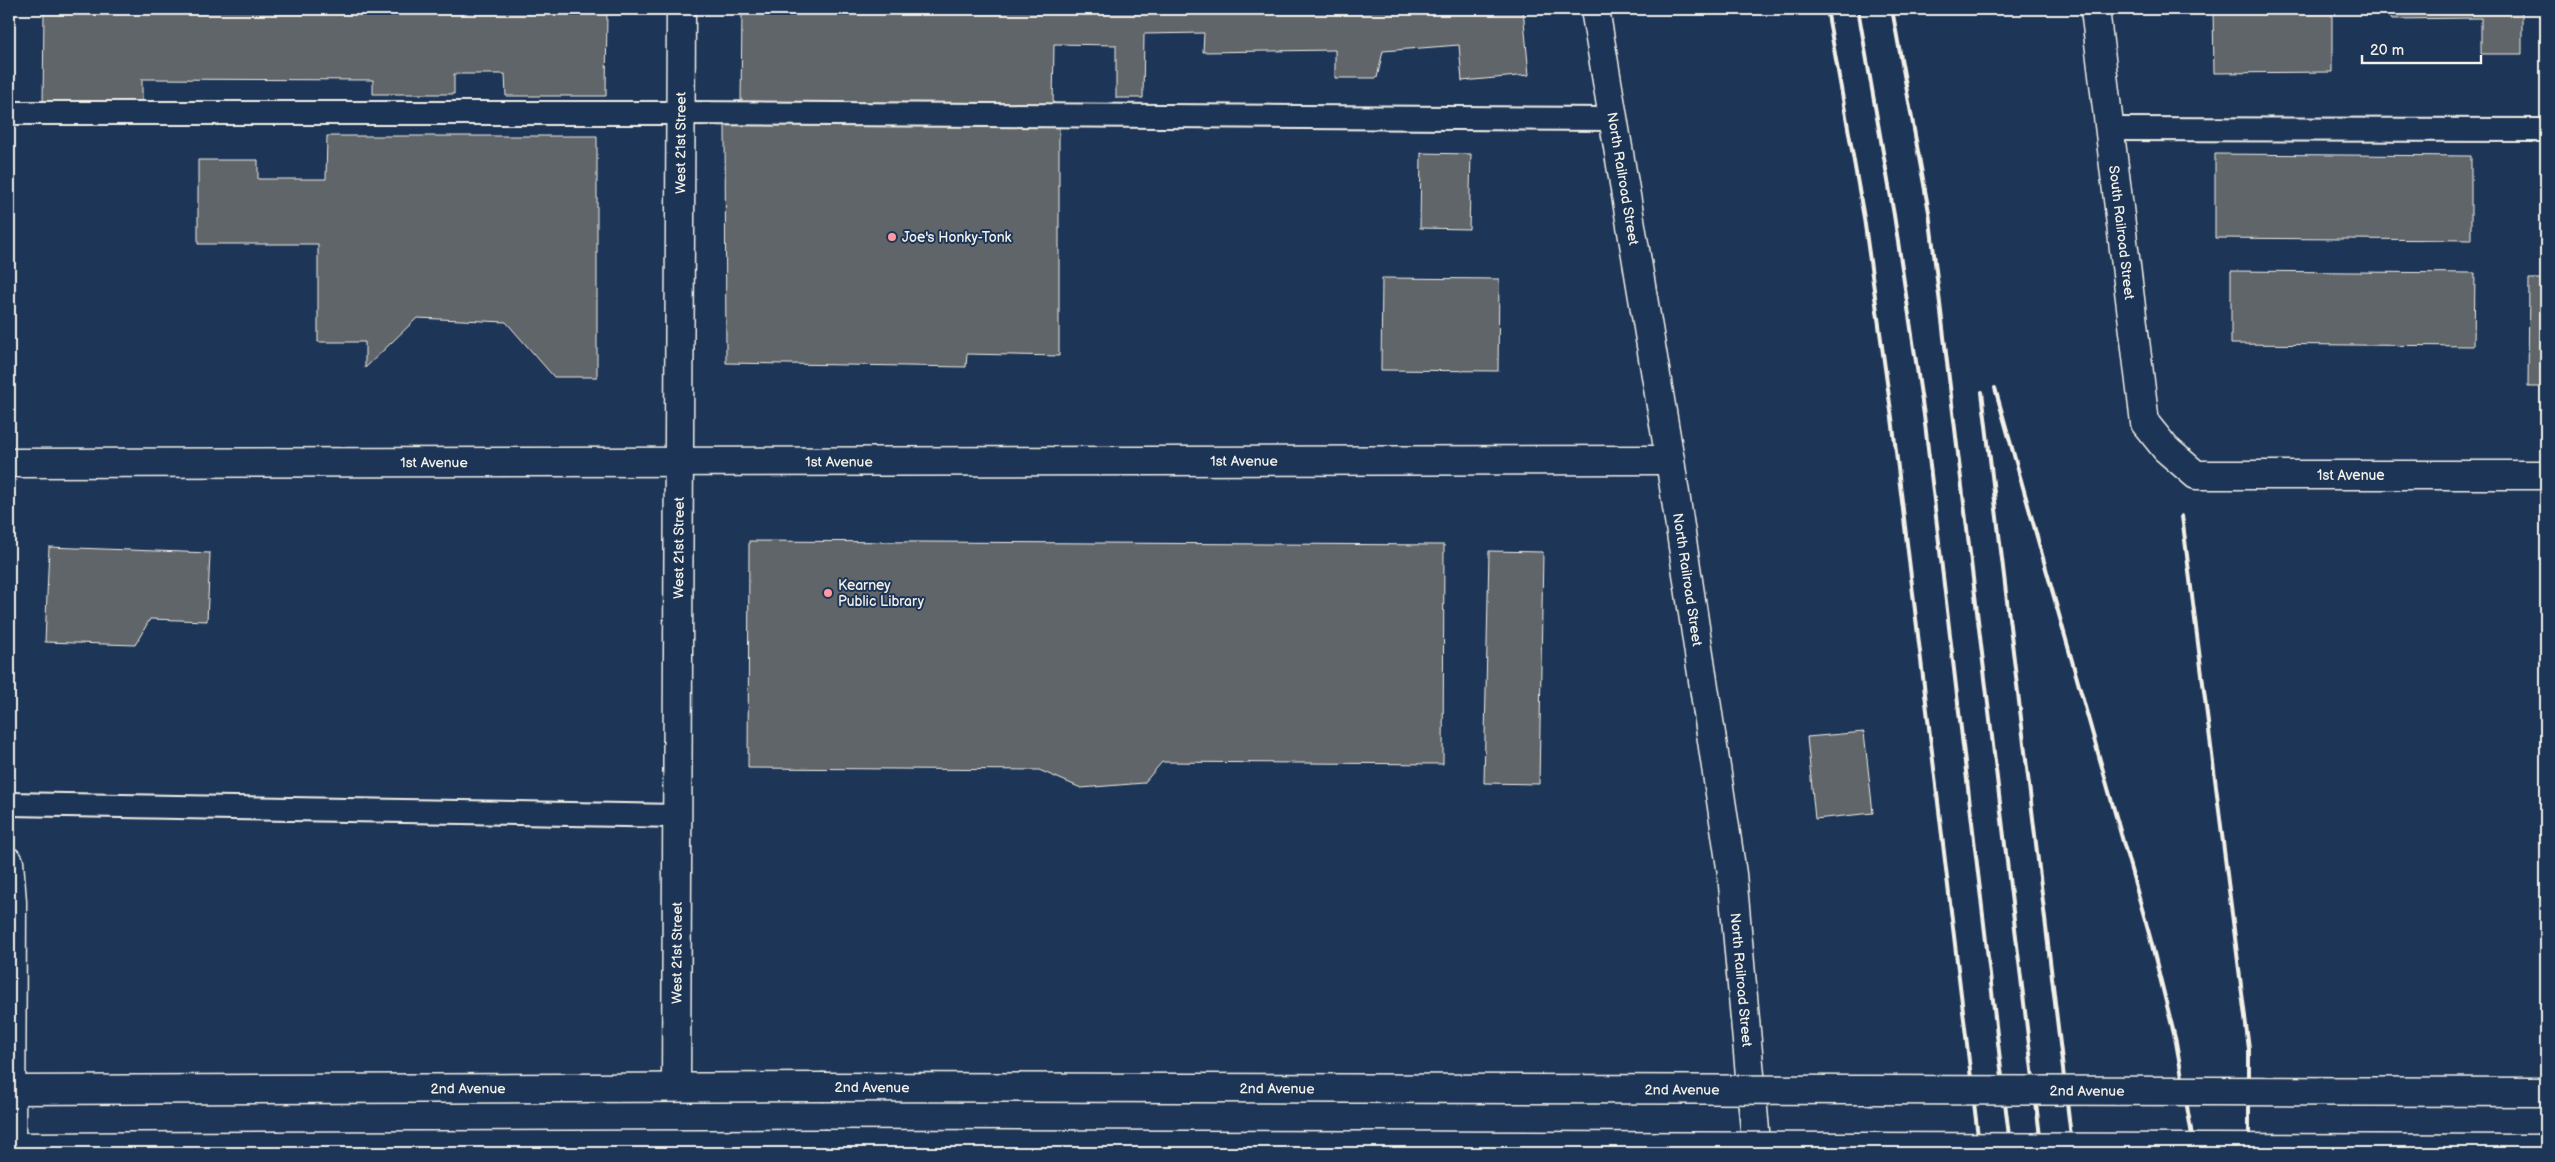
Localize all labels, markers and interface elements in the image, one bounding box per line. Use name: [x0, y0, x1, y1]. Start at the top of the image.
scale bar: [2362, 32, 2481, 64]
text: 20 m: [2370, 41, 2404, 60]
street label: West 21st Street: [672, 91, 689, 194]
street label: North Railroad Street: [1604, 111, 1643, 247]
street label: South Railroad Street: [2105, 164, 2139, 301]
place label: Joe's Honky-Tonk: [902, 229, 1012, 246]
marker: Joe's Honky-Tonk: [886, 231, 898, 243]
street label: 1st Avenue: [1210, 452, 1278, 469]
street label: 1st Avenue: [805, 453, 873, 470]
street label: 1st Avenue: [400, 454, 468, 471]
street label: 1st Avenue: [2317, 467, 2385, 484]
street label: West 21st Street: [670, 496, 687, 599]
street label: North Railroad Street: [1670, 512, 1706, 648]
place label: Kearney Public Library: [838, 577, 925, 610]
marker: Kearney Public Library: [822, 587, 834, 599]
street label: West 21st Street: [668, 901, 685, 1004]
street label: North Railroad Street: [1727, 912, 1756, 1048]
street label: 2nd Avenue: [834, 1079, 910, 1096]
street label: 2nd Avenue: [430, 1080, 506, 1097]
street label: 2nd Avenue: [1239, 1080, 1315, 1097]
street label: 2nd Avenue: [1644, 1081, 1720, 1098]
street label: 2nd Avenue: [2049, 1082, 2125, 1099]

